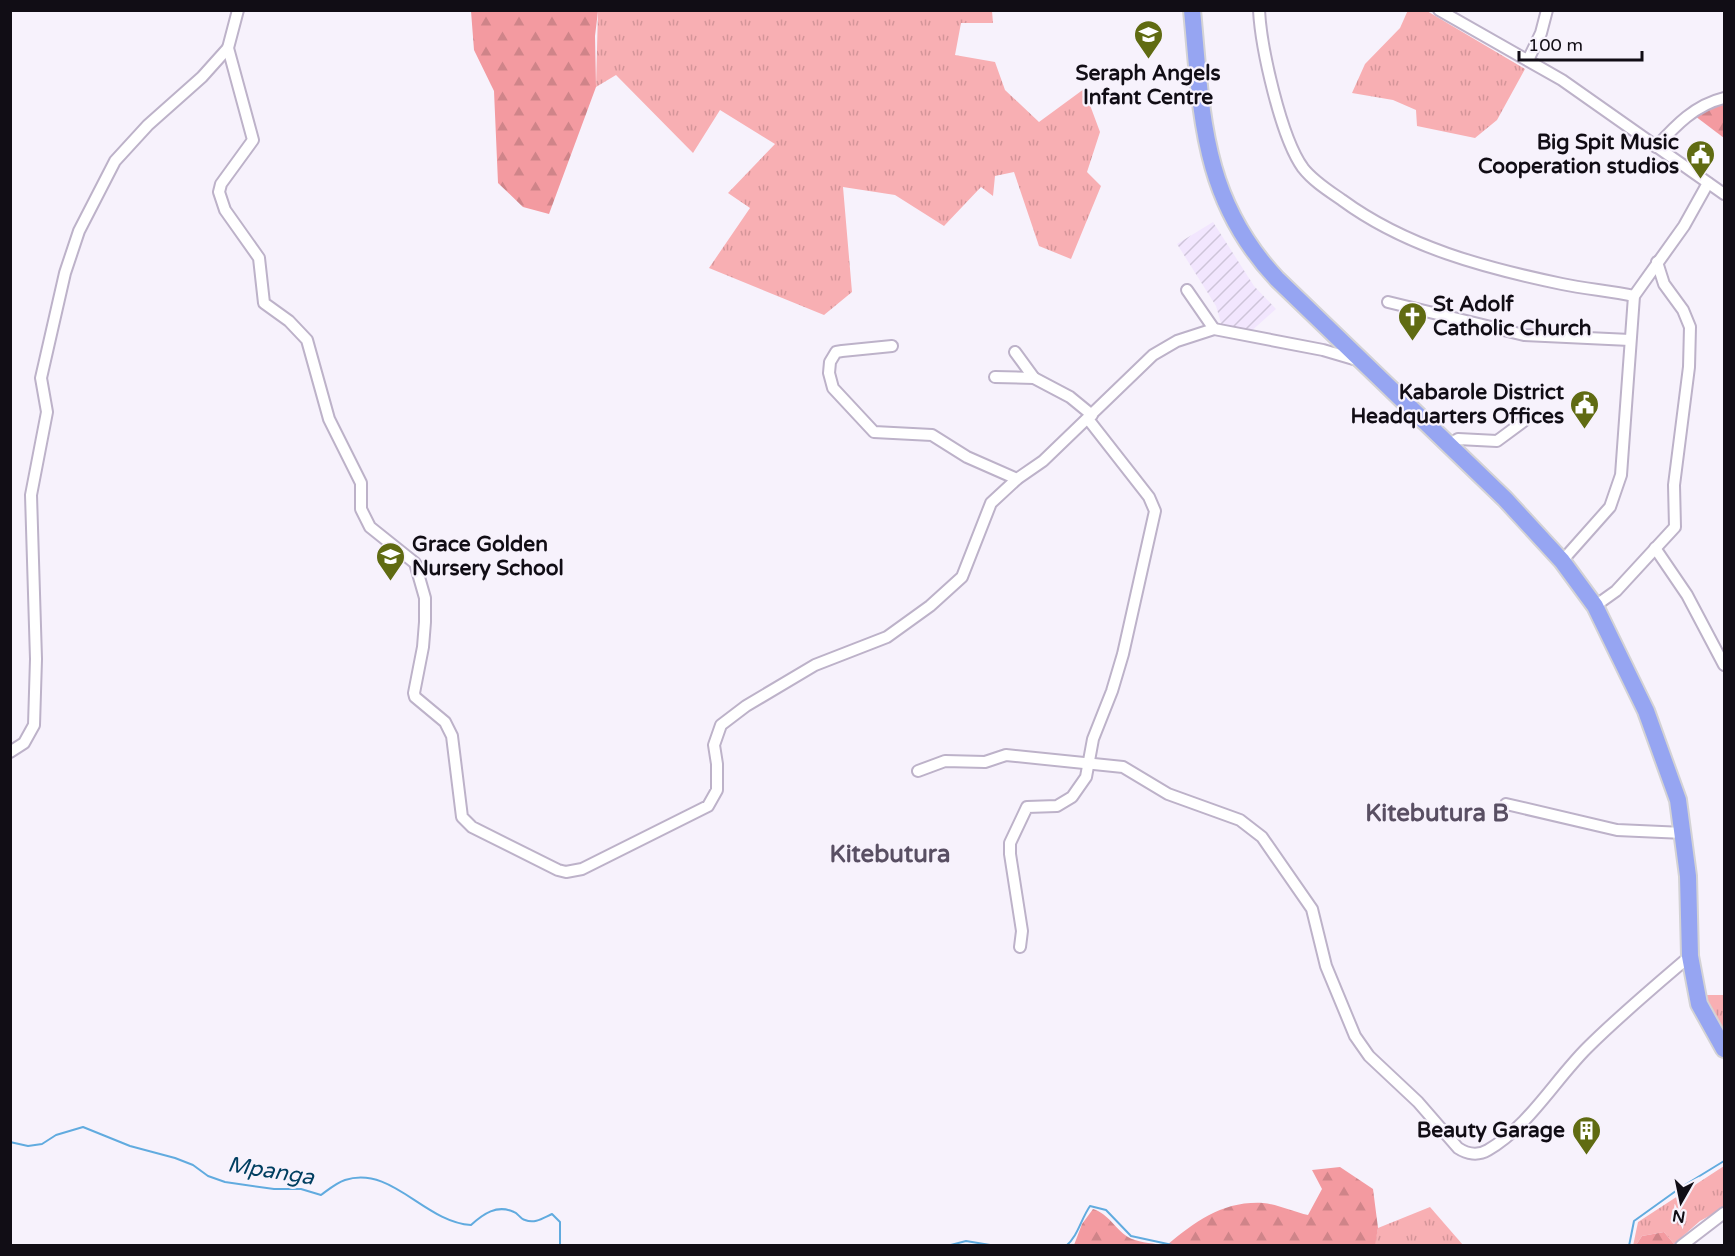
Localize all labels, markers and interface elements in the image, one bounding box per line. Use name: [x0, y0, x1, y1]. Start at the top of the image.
school or university icon: Seraph Angels Infant Centre: [1132, 18, 1164, 60]
scale bar: [1519, 24, 1642, 62]
text: 100 m: [1528, 34, 1583, 56]
place label: Seraph Angels Infant Centre: [1076, 61, 1220, 110]
place label: Big Spit Music Cooperation studios: [1478, 130, 1679, 179]
public building icon: Big Spit Music Cooperation studios: [1684, 138, 1716, 180]
place label: St Adolf Catholic Church: [1433, 292, 1592, 341]
church icon: St Adolf Catholic Church: [1396, 300, 1428, 342]
place label: Kabarole District Headquarters Offices: [1350, 380, 1564, 429]
public building icon: Kabarole District Headquarters Offices: [1569, 388, 1601, 430]
place label: Grace Golden Nursery School: [412, 532, 564, 581]
school or university icon: Grace Golden Nursery School: [375, 540, 407, 582]
district label: Kitebutura B: [1365, 799, 1509, 828]
district label: Kitebutura: [830, 840, 950, 869]
building icon: Beauty Garage: [1570, 1114, 1602, 1156]
place label: Beauty Garage: [1417, 1118, 1565, 1143]
water label: Mpanga: [226, 1151, 316, 1191]
north arrow: [1651, 1172, 1711, 1232]
text: N: [1671, 1205, 1687, 1227]

